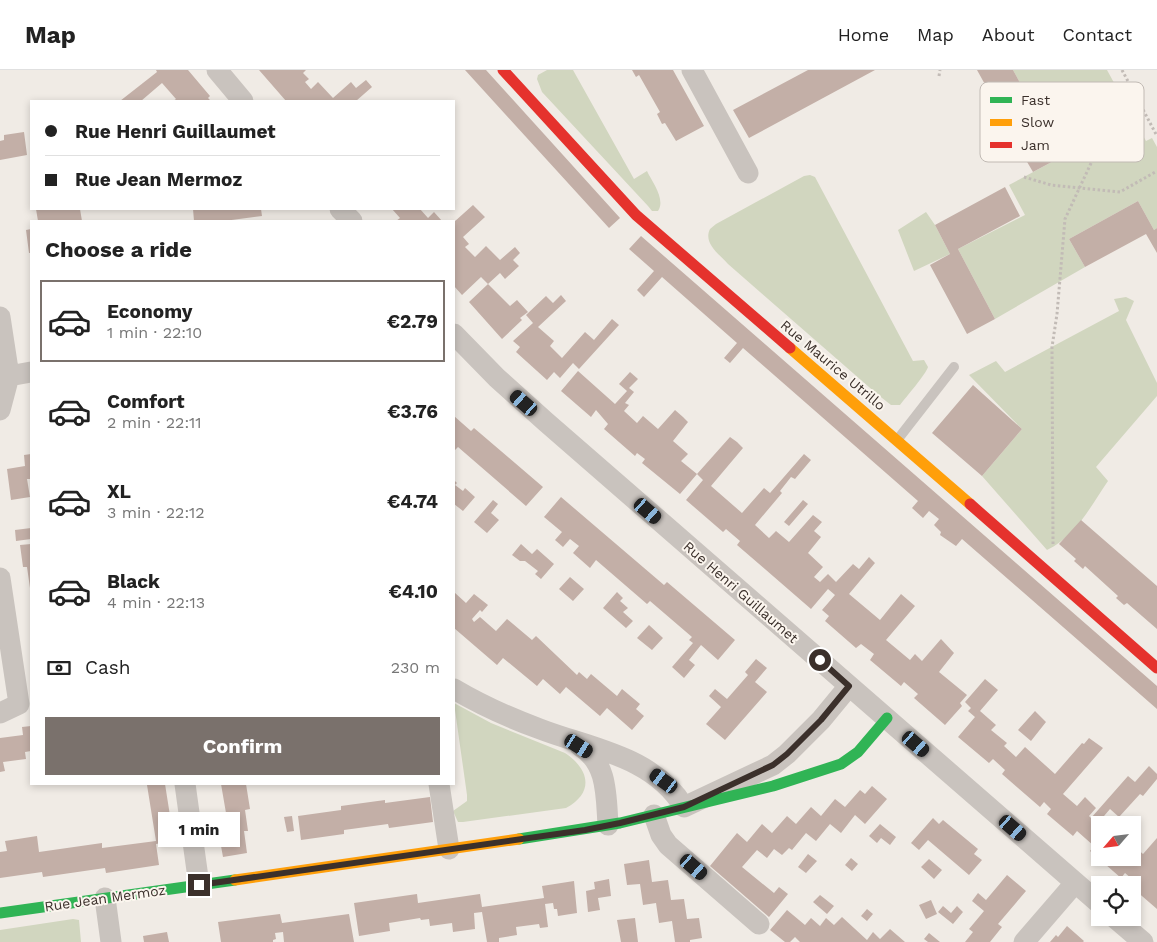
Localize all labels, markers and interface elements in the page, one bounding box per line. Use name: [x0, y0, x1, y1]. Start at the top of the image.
text: Map: [25, 21, 76, 49]
text: Home: [838, 24, 889, 45]
text: Map: [917, 24, 954, 45]
text: About: [982, 24, 1034, 45]
text: Contact: [1062, 24, 1132, 45]
legend: [980, 82, 1144, 162]
text: Fast: [1021, 92, 1050, 108]
text: Slow: [1021, 114, 1054, 130]
text: Rue Henri Guillaumet: [75, 120, 276, 143]
text: Jam: [1021, 137, 1050, 153]
text: Rue Jean Mermoz: [75, 168, 242, 191]
text: Choose a ride: [45, 237, 192, 262]
icon: car: [47, 299, 92, 344]
text: Economy: [107, 300, 192, 323]
text: €2.79: [387, 310, 438, 333]
street label: Rue Maurice Utrillo: [778, 317, 888, 413]
text: 1 min · 22:10: [107, 323, 202, 342]
car: [507, 387, 540, 419]
icon: car: [47, 389, 92, 434]
text: Comfort: [107, 390, 185, 413]
text: €3.76: [387, 400, 438, 423]
text: 2 min · 22:11: [107, 413, 202, 432]
icon: car: [47, 479, 92, 524]
text: XL: [107, 480, 131, 503]
text: €4.74: [387, 490, 438, 513]
car: [631, 495, 664, 527]
text: 3 min · 22:12: [107, 503, 205, 522]
street label: Rue Henri Guillaumet: [680, 538, 802, 646]
icon: car: [47, 569, 92, 614]
text: Black: [107, 570, 160, 593]
text: €4.10: [388, 580, 438, 603]
text: 4 min · 22:13: [107, 593, 205, 612]
route start: [809, 649, 831, 671]
icon: cash: [45, 654, 73, 682]
text: Cash: [85, 656, 131, 679]
text: 230 m: [391, 658, 440, 677]
button: Confirm: [45, 717, 440, 775]
car: [899, 728, 932, 760]
car: [562, 732, 595, 760]
car: [647, 766, 680, 796]
callout: 1 min: [158, 812, 240, 848]
car: [996, 812, 1029, 844]
north arrow: [1091, 816, 1141, 866]
map controls: [1091, 816, 1141, 926]
text: 1 min: [178, 820, 220, 839]
car: [677, 851, 710, 883]
route end: [188, 874, 210, 896]
button: locate: [1091, 876, 1141, 926]
street label: Rue Jean Mermoz: [43, 882, 167, 914]

